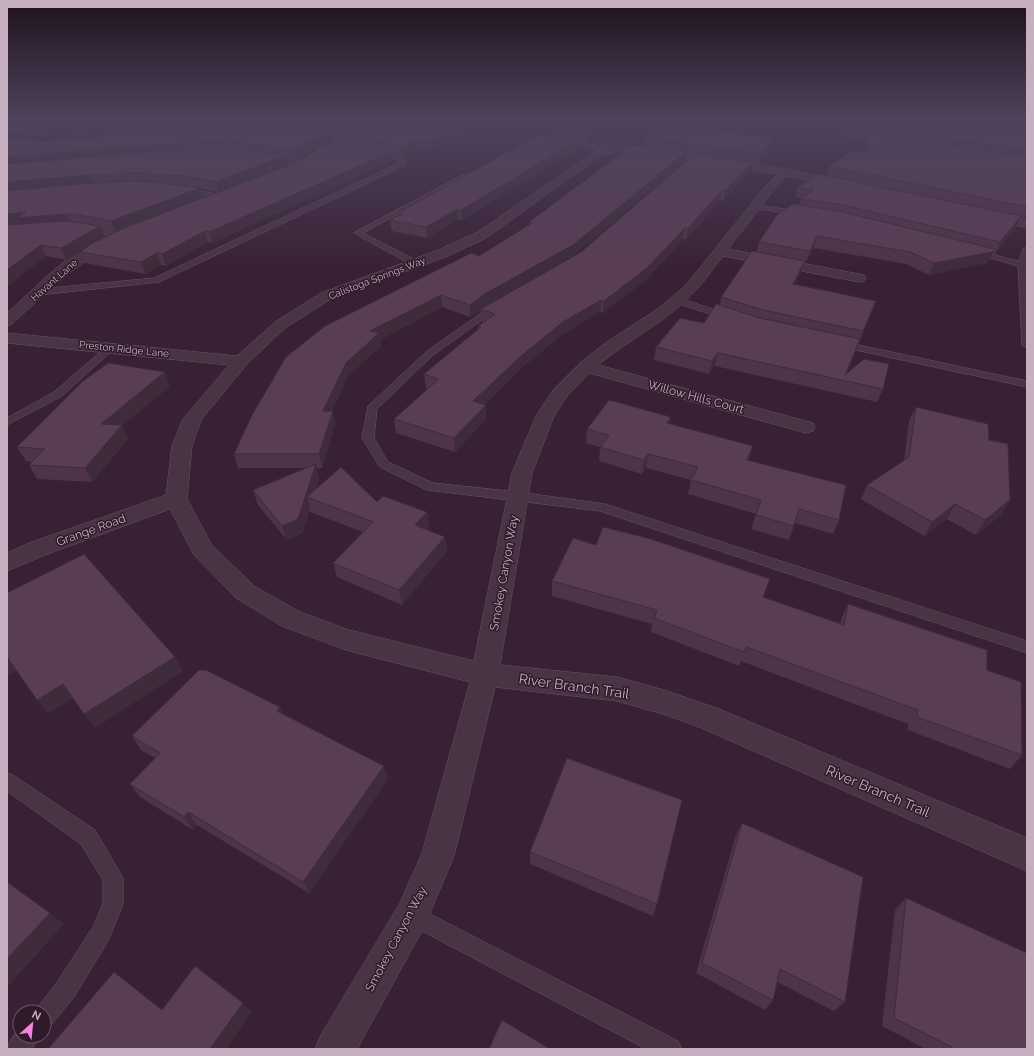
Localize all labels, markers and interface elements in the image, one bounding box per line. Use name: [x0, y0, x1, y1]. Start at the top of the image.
street label: Calistoga Springs Way: [327, 254, 428, 302]
street label: Havant Lane: [29, 257, 80, 303]
street label: Preston Ridge Lane: [79, 339, 170, 359]
street label: Willow Hills Court: [647, 377, 745, 417]
street label: Grange Road: [54, 511, 128, 549]
street label: Smokey Canyon Way: [487, 514, 521, 632]
street label: River Branch Trail: [518, 670, 630, 702]
street label: River Branch Trail: [824, 762, 933, 820]
street label: Smokey Canyon Way: [362, 884, 430, 994]
north arrow: [12, 1004, 52, 1044]
text: N: [30, 1008, 43, 1023]

